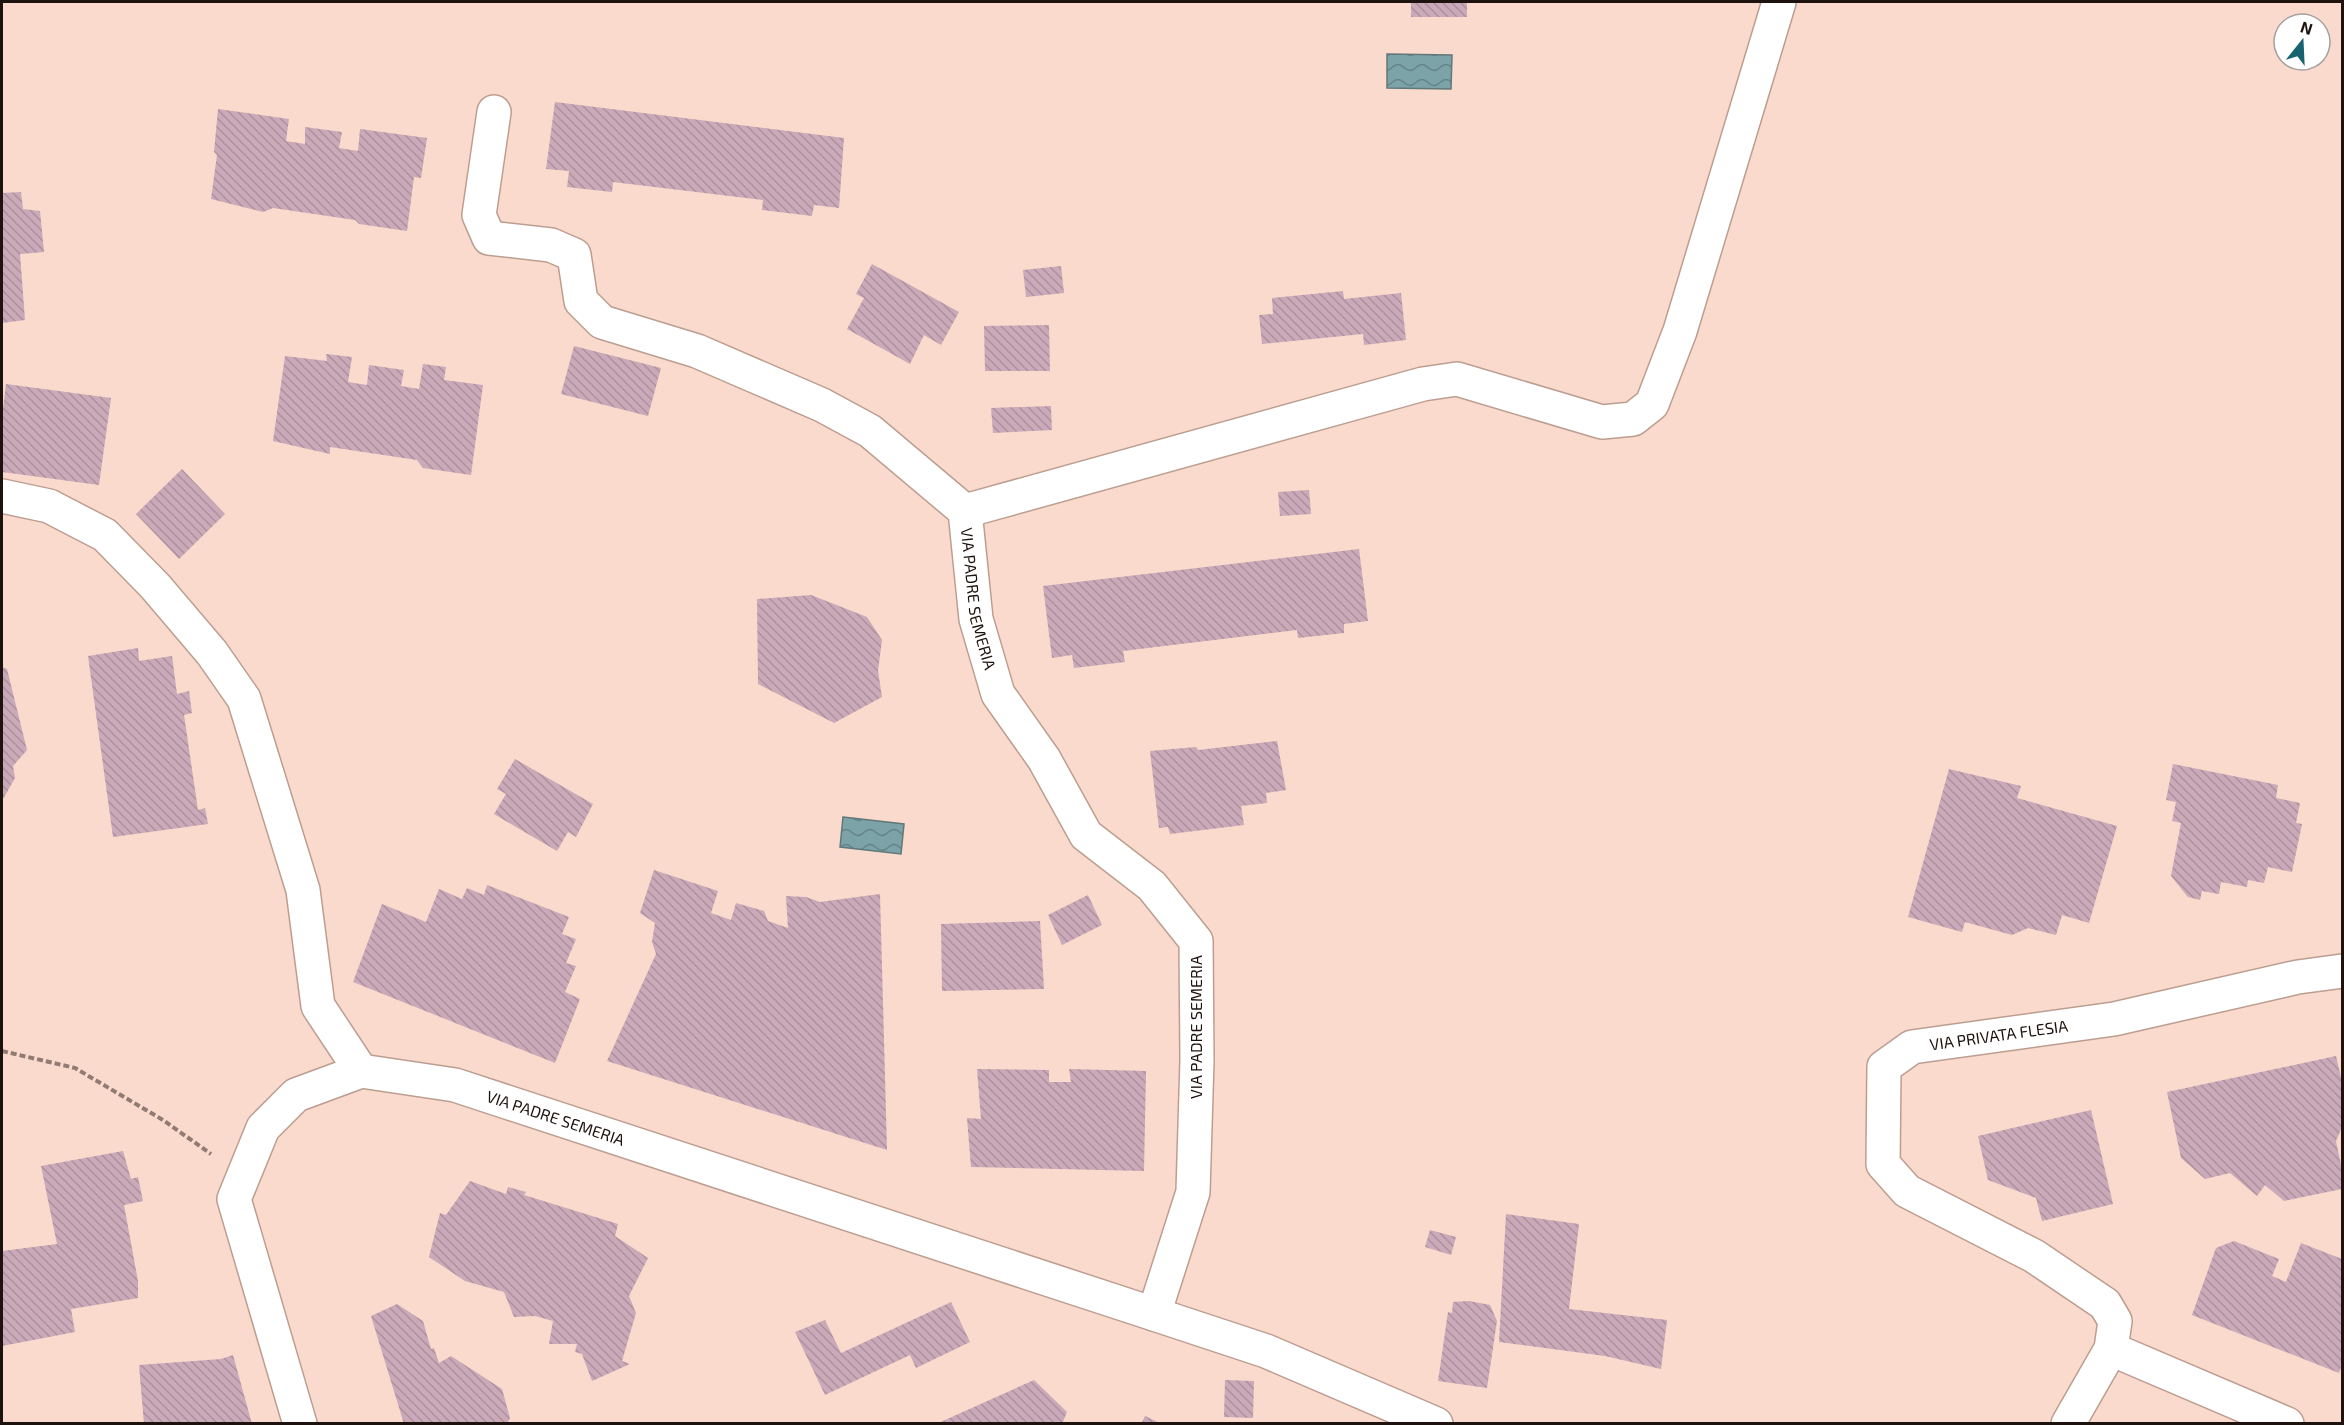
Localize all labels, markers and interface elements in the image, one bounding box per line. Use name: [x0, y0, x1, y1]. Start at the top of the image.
north arrow: [2272, 12, 2332, 72]
text: N: [2298, 16, 2315, 38]
street label: VIA PADRE SEMERIA: [958, 527, 1000, 672]
street label: VIA PADRE SEMERIA: [1186, 955, 1205, 1099]
street label: VIA PRIVATA FLESIA: [1928, 1015, 2069, 1053]
street label: VIA PADRE SEMERIA: [484, 1086, 627, 1149]

